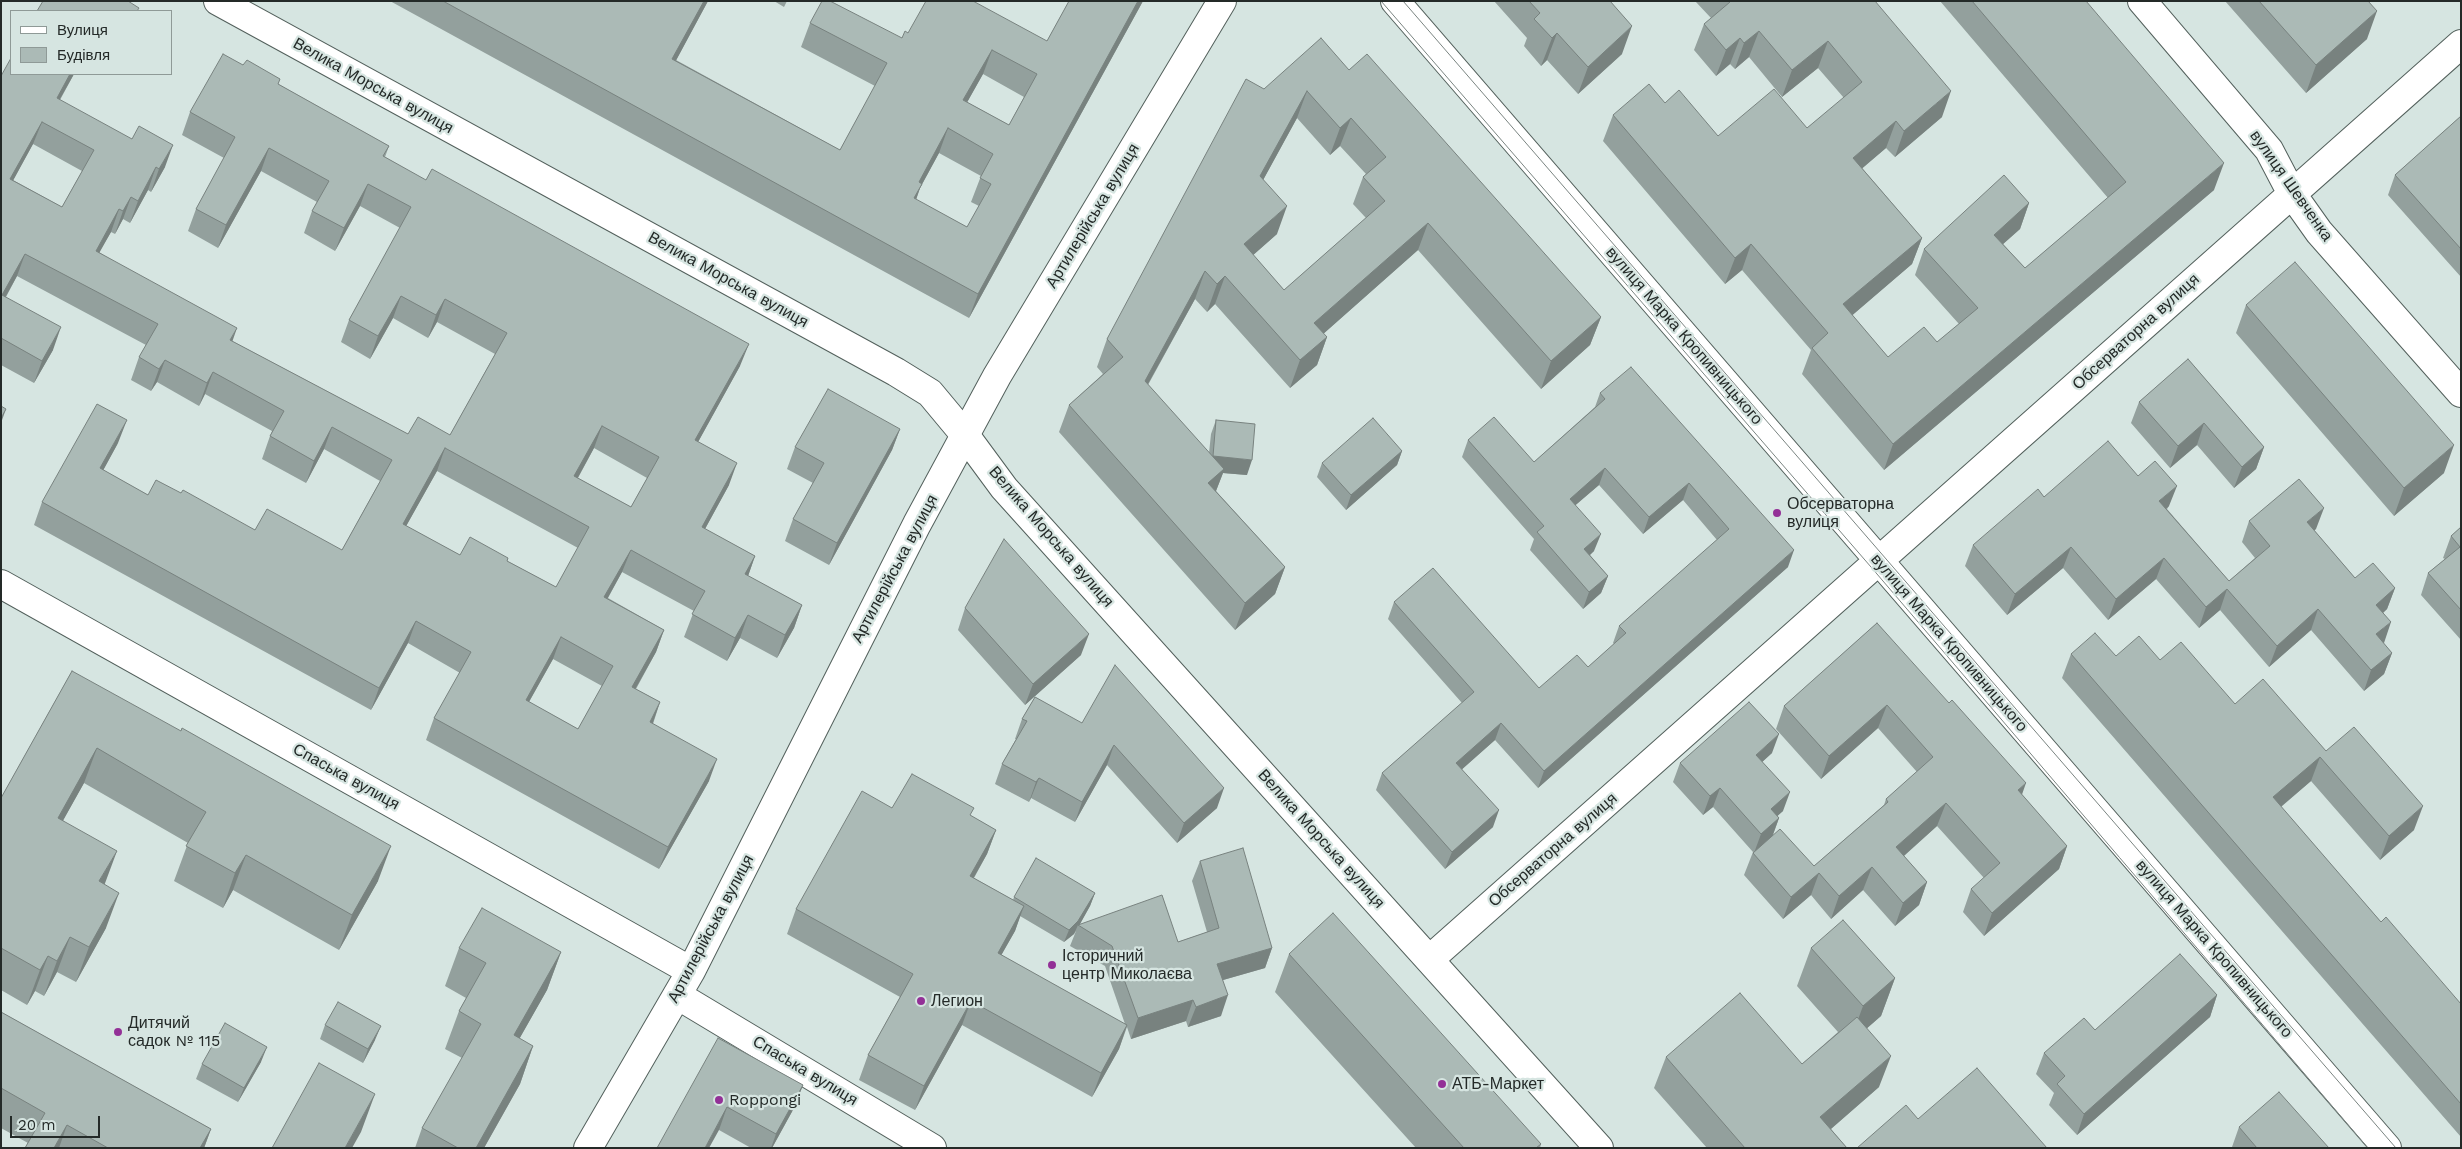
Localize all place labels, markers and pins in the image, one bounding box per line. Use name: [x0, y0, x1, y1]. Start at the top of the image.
place label: Обсерваторна вулиця: [1787, 494, 1894, 532]
marker: Обсерваторна вулиця: [1771, 507, 1783, 519]
place label: Історичний центр Миколаєва: [1062, 946, 1192, 984]
marker: Історичний центр Миколаєва: [1046, 959, 1058, 971]
place label: Легион: [931, 991, 983, 1011]
marker: Легион: [915, 995, 927, 1007]
place label: Дитячий садок № 115: [128, 1013, 220, 1051]
marker: Дитячий садок № 115: [112, 1026, 124, 1038]
place label: АТБ-Маркет: [1452, 1074, 1544, 1094]
marker: АТБ-Маркет: [1436, 1078, 1448, 1090]
place label: Roppongi: [729, 1090, 801, 1110]
marker: Roppongi: [713, 1094, 725, 1106]

